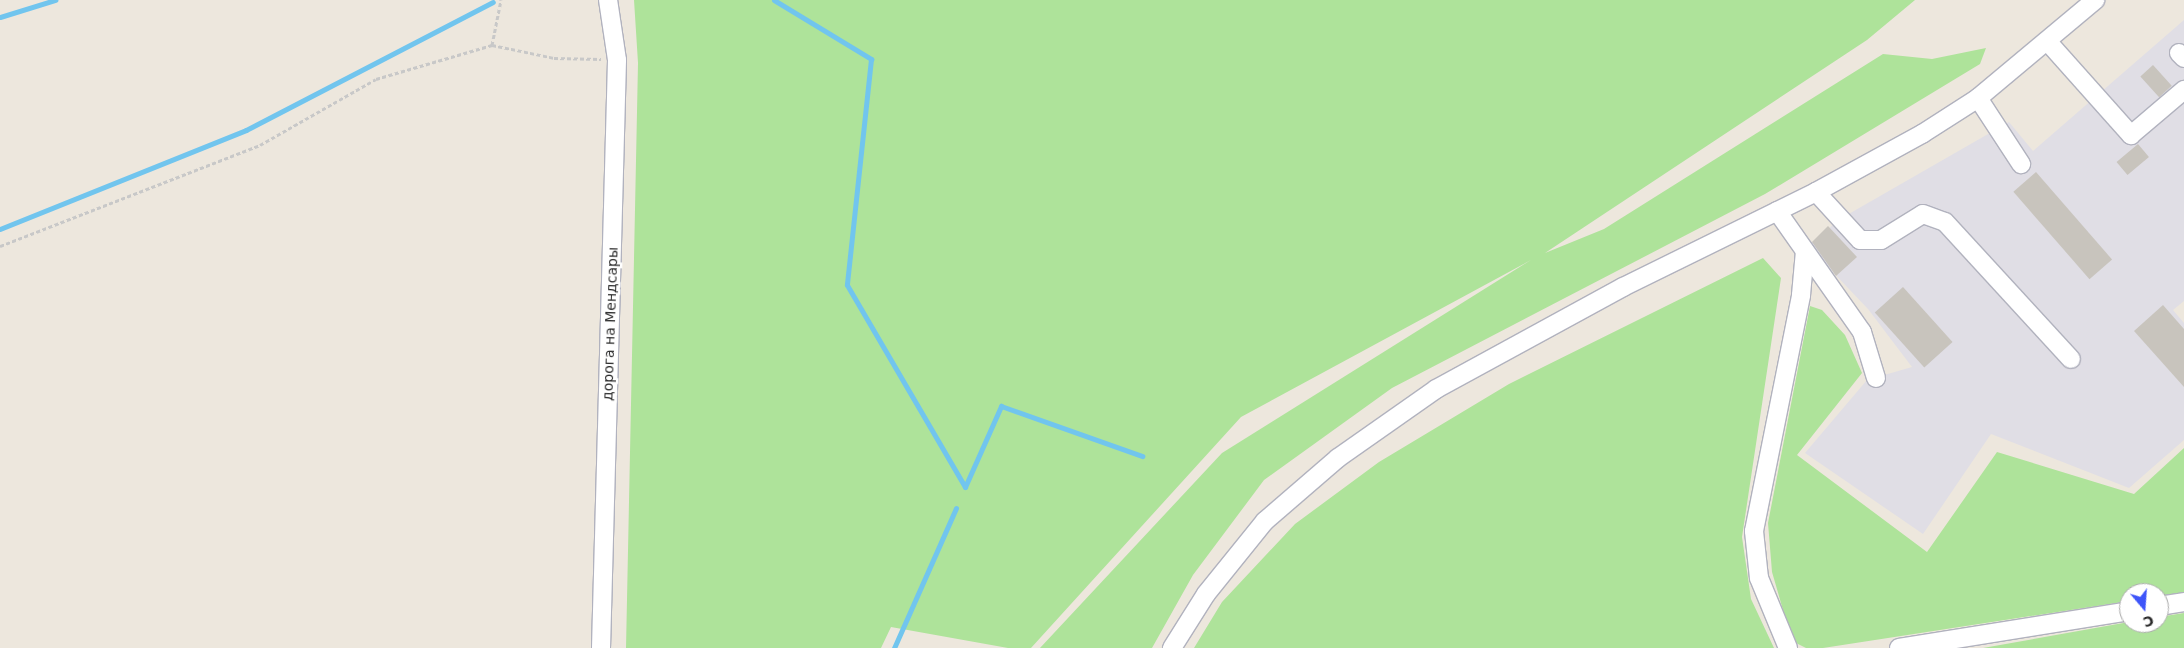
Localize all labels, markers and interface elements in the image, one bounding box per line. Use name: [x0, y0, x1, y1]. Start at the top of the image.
street label: дорога на Мендсары: [599, 247, 621, 401]
north arrow: [2119, 583, 2169, 633]
text: С: [2141, 612, 2156, 631]

